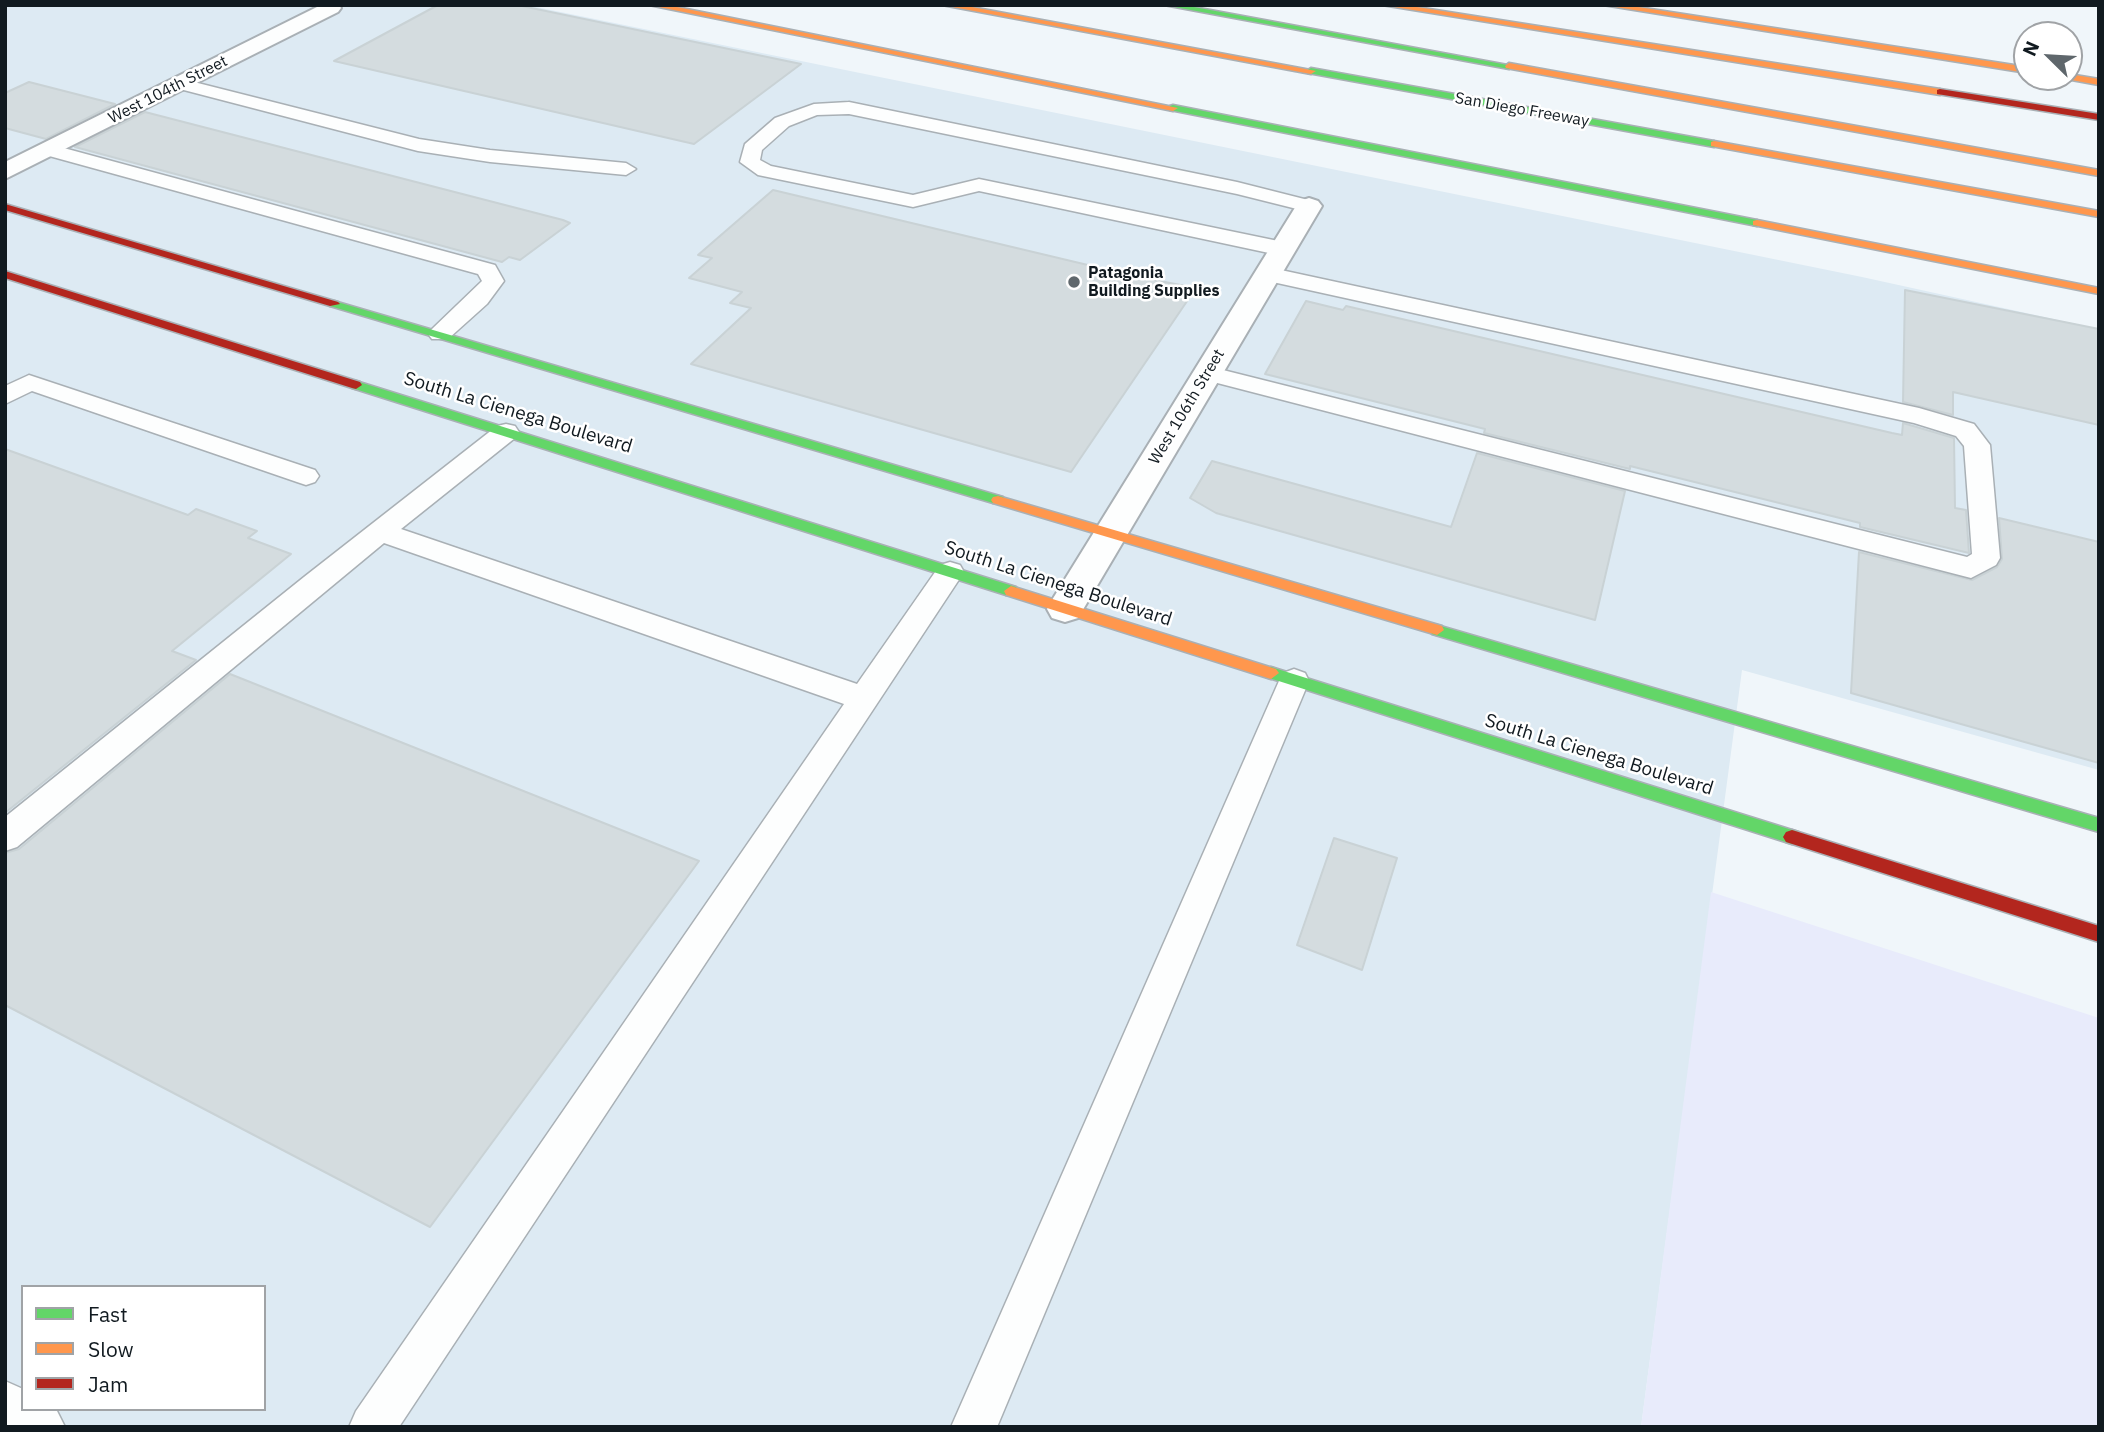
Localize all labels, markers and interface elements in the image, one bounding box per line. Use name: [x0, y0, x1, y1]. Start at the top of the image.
north arrow: [2013, 21, 2083, 91]
text: N: [2017, 37, 2044, 59]
street label: West 104th Street: [105, 52, 231, 128]
street label: San Diego Freeway: [1453, 89, 1591, 131]
place label: Patagonia Building Supplies: [1088, 263, 1220, 301]
marker: Patagonia Building Supplies: [1066, 274, 1082, 290]
street label: West 106th Street: [1145, 346, 1229, 468]
street label: South La Cienega Boulevard: [401, 367, 635, 459]
street label: South La Cienega Boulevard: [941, 536, 1175, 632]
street label: South La Cienega Boulevard: [1482, 709, 1716, 801]
legend: [21, 1285, 266, 1411]
text: Fast: [88, 1300, 128, 1328]
text: Slow: [88, 1335, 134, 1363]
text: Jam: [88, 1370, 128, 1398]

